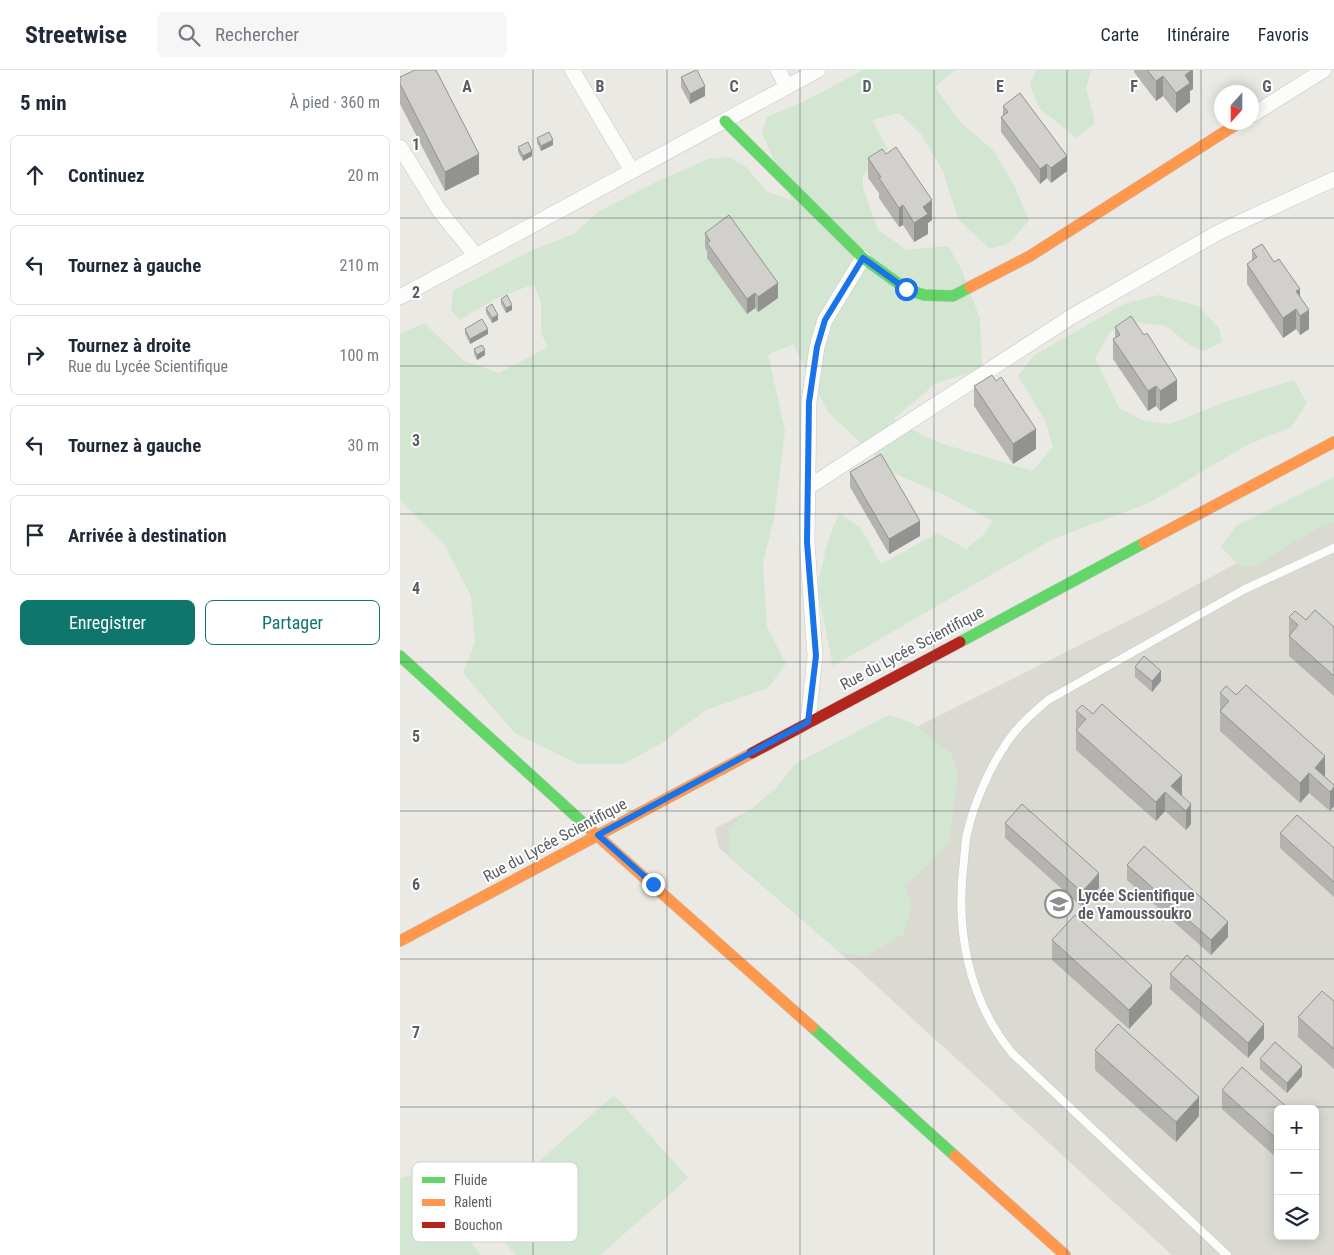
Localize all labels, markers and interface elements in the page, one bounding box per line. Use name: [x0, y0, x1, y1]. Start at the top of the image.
search box: [157, 12, 507, 57]
text: Streetwise: [25, 21, 127, 49]
icon: search: [175, 21, 203, 49]
text: Rechercher: [215, 23, 299, 46]
text: Carte: [1100, 24, 1139, 45]
text: Itinéraire: [1167, 24, 1230, 45]
text: Favoris: [1258, 24, 1309, 45]
text: A: [462, 77, 472, 96]
text: B: [596, 77, 605, 96]
text: C: [729, 77, 739, 96]
text: D: [862, 77, 872, 96]
text: E: [996, 77, 1004, 96]
text: F: [1130, 77, 1138, 96]
text: G: [1262, 77, 1272, 96]
north arrow: [1214, 85, 1259, 130]
text: 5 min: [20, 91, 67, 115]
text: À pied · 360 m: [289, 93, 380, 112]
text: 1: [412, 135, 420, 154]
icon: ahead: [21, 161, 49, 189]
text: Continuez: [68, 164, 145, 187]
text: 20 m: [347, 166, 379, 185]
icon: left: [21, 251, 49, 279]
text: Tournez à gauche: [68, 254, 201, 277]
text: 210 m: [340, 256, 379, 275]
route start: [895, 278, 918, 301]
text: 2: [412, 283, 420, 302]
text: Tournez à droite: [68, 334, 191, 357]
icon: right: [21, 341, 49, 369]
text: 100 m: [340, 346, 379, 365]
text: Rue du Lycée Scientifique: [68, 357, 228, 376]
icon: left: [21, 431, 49, 459]
text: 3: [412, 431, 420, 450]
text: Tournez à gauche: [68, 434, 201, 457]
text: 30 m: [347, 436, 379, 455]
icon: arrive: [21, 521, 49, 549]
text: Arrivée à destination: [68, 524, 227, 547]
text: 4: [412, 579, 420, 598]
button: Enregistrer: [20, 600, 195, 645]
button: Partager: [205, 600, 380, 645]
street label: Rue du Lycée Scientifique: [837, 602, 987, 694]
text: 5: [412, 727, 420, 746]
street label: Rue du Lycée Scientifique: [480, 794, 630, 886]
route end: [642, 873, 665, 896]
text: 6: [412, 875, 420, 894]
place label: Lycée Scientifique de Yamoussoukro: [1078, 886, 1195, 923]
school or university icon: Lycée Scientifique de Yamoussoukro: [1044, 889, 1074, 919]
text: 7: [412, 1023, 420, 1042]
map controls: [1274, 1105, 1319, 1240]
button: +: [1274, 1105, 1319, 1150]
button: −: [1274, 1150, 1319, 1195]
legend: [412, 1162, 578, 1242]
text: Fluide: [454, 1172, 488, 1188]
text: Ralenti: [454, 1194, 492, 1210]
button: layers: [1274, 1195, 1319, 1240]
text: Bouchon: [454, 1217, 502, 1233]

